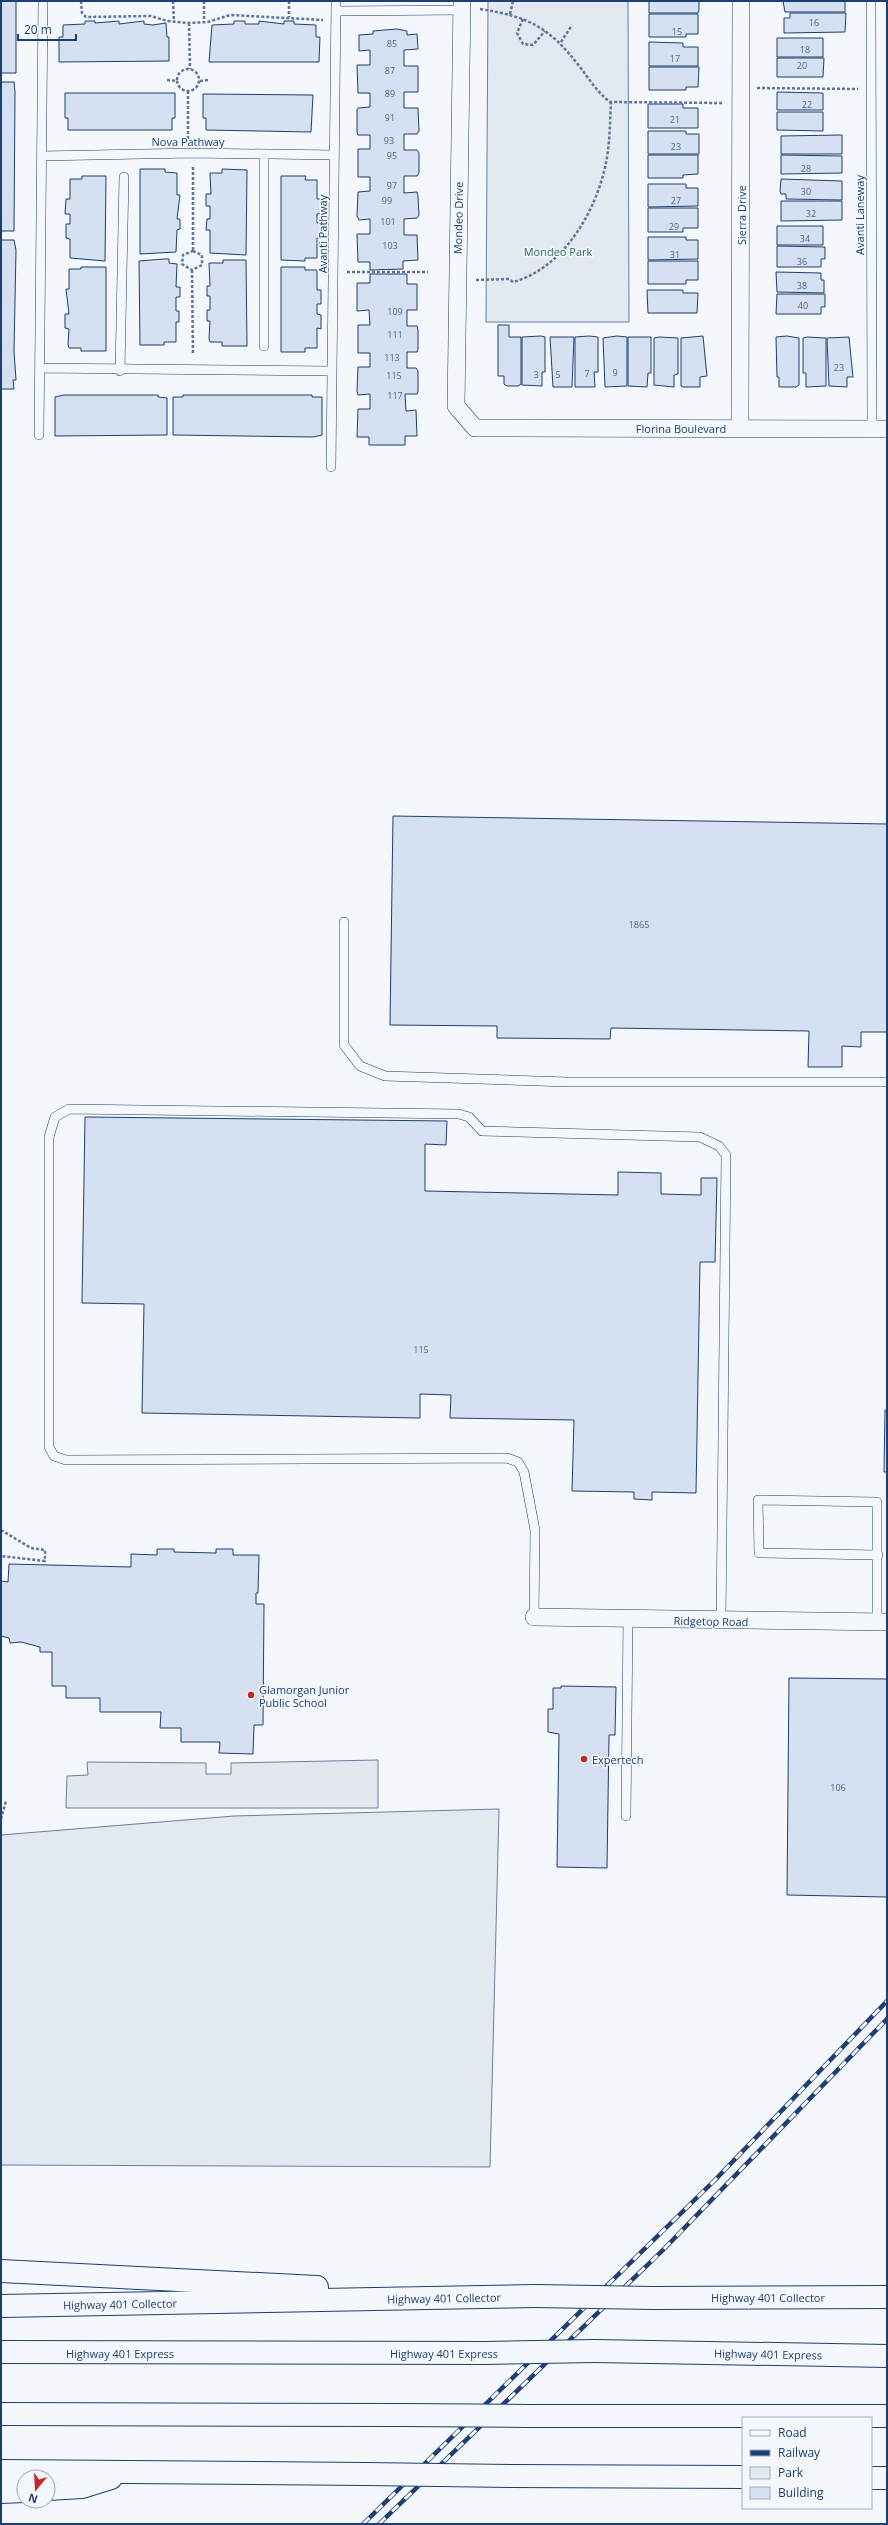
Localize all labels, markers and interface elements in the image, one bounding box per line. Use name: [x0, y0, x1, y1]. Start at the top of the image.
scale bar: [18, 16, 76, 42]
house number: 16: [809, 16, 819, 29]
text: 20 m: [24, 21, 52, 38]
house number: 15: [672, 25, 682, 38]
house number: 85: [387, 37, 397, 50]
house number: 18: [800, 43, 810, 56]
house number: 17: [670, 52, 680, 65]
house number: 20: [797, 59, 807, 72]
house number: 87: [385, 64, 395, 77]
house number: 89: [385, 87, 395, 100]
house number: 22: [802, 98, 812, 111]
house number: 91: [385, 111, 395, 124]
house number: 21: [670, 113, 680, 126]
street label: Nova Pathway: [152, 134, 225, 149]
house number: 93: [384, 134, 394, 147]
house number: 23: [671, 140, 681, 153]
house number: 95: [387, 149, 397, 162]
house number: 28: [801, 162, 811, 175]
street label: Avanti Laneway: [852, 175, 867, 255]
house number: 97: [387, 179, 397, 192]
street label: Mondeo Drive: [450, 182, 466, 254]
street label: Sierra Drive: [734, 185, 749, 245]
house number: 30: [801, 185, 811, 198]
street label: Avanti Pathway: [315, 194, 330, 273]
house number: 99: [382, 194, 392, 207]
house number: 27: [671, 194, 681, 207]
house number: 32: [806, 207, 816, 220]
house number: 101: [380, 215, 396, 228]
house number: 29: [669, 220, 679, 233]
house number: 34: [800, 232, 810, 245]
house number: 103: [382, 239, 398, 252]
park label: Mondeo Park: [524, 244, 593, 259]
house number: 31: [670, 248, 680, 261]
house number: 36: [797, 255, 807, 268]
house number: 38: [797, 279, 807, 292]
house number: 40: [798, 299, 808, 312]
house number: 109: [387, 305, 403, 318]
house number: 111: [387, 328, 403, 341]
house number: 113: [384, 351, 400, 364]
house number: 23: [834, 361, 844, 374]
house number: 9: [612, 366, 618, 379]
house number: 7: [584, 367, 590, 380]
house number: 3: [533, 368, 539, 381]
house number: 5: [555, 368, 561, 381]
house number: 115: [386, 369, 402, 382]
house number: 117: [387, 389, 403, 402]
street label: Florina Boulevard: [636, 421, 726, 436]
house number: 1865: [629, 918, 649, 931]
house number: 115: [413, 1343, 429, 1356]
street label: Ridgetop Road: [673, 1613, 749, 1629]
place label: Glamorgan Junior Public School: [259, 1682, 350, 1710]
marker: Glamorgan Junior Public School: [246, 1690, 256, 1700]
place label: Expertech: [592, 1752, 643, 1767]
marker: Expertech: [579, 1754, 589, 1764]
house number: 106: [830, 1781, 846, 1794]
street label: Highway 401 Collector: [387, 2289, 502, 2306]
street label: Highway 401 Collector: [711, 2290, 825, 2305]
street label: Highway 401 Collector: [63, 2295, 178, 2312]
street label: Highway 401 Express: [66, 2346, 174, 2361]
street label: Highway 401 Express: [390, 2346, 498, 2361]
street label: Highway 401 Express: [714, 2346, 822, 2362]
legend: [742, 2417, 872, 2509]
text: Road: [778, 2424, 807, 2441]
text: Railway: [778, 2444, 821, 2461]
text: Park: [778, 2464, 804, 2481]
north arrow: [16, 2469, 56, 2509]
text: Building: [778, 2484, 824, 2501]
text: N: [26, 2490, 39, 2508]

